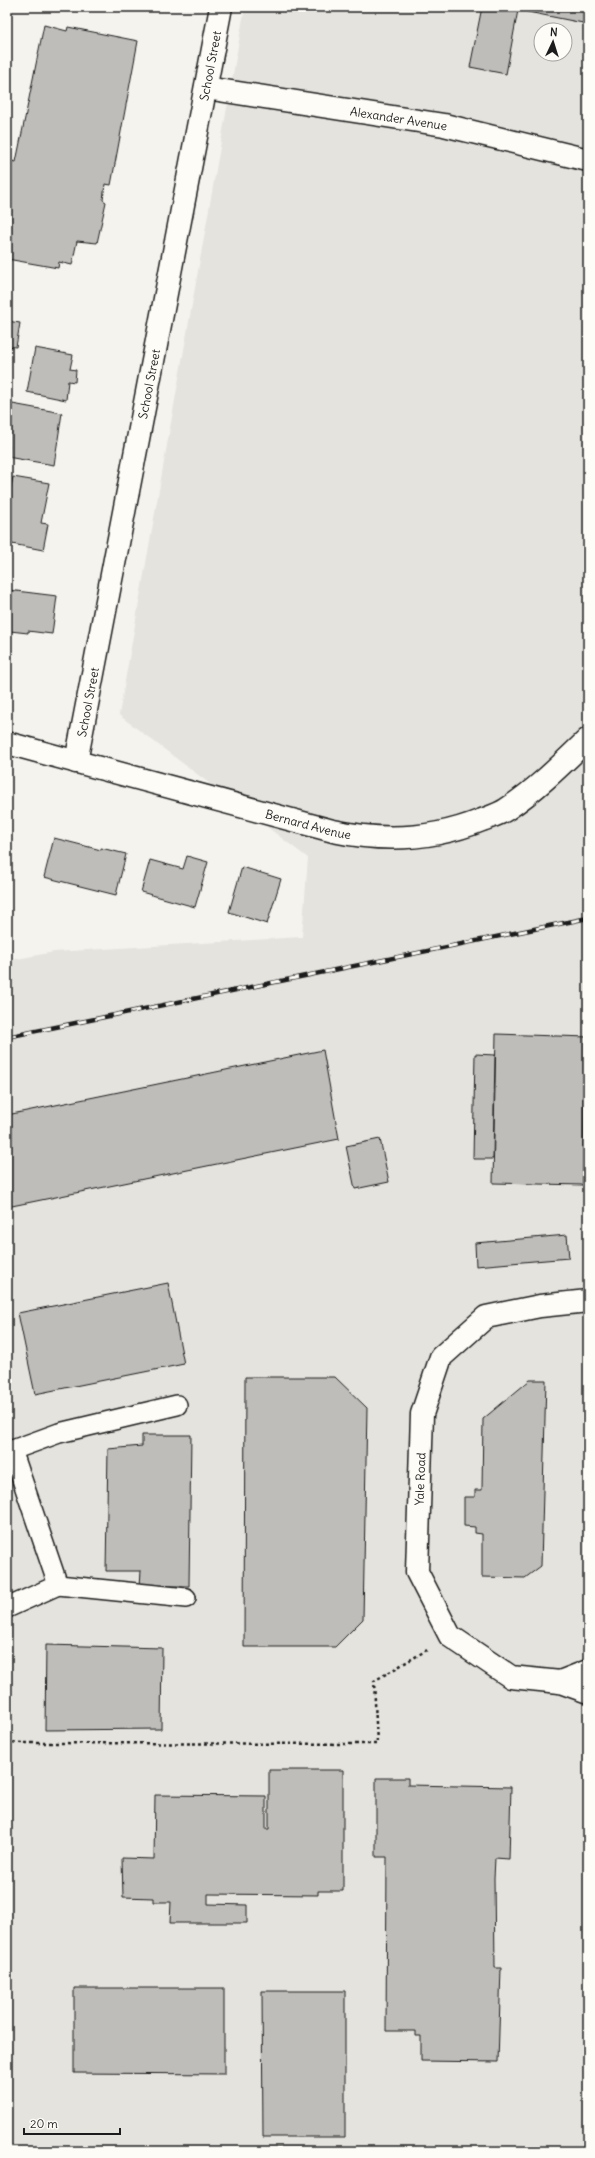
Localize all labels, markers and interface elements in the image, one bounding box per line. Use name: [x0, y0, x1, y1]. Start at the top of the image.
north arrow: [533, 22, 573, 62]
text: N: [549, 25, 558, 39]
street label: School Street: [196, 30, 224, 102]
street label: Alexander Avenue: [349, 103, 448, 133]
street label: School Street: [135, 348, 163, 420]
street label: School Street: [73, 666, 102, 738]
street label: Bernard Avenue: [264, 806, 352, 842]
street label: Yale Road: [412, 1452, 428, 1506]
scale bar: [24, 2110, 120, 2136]
text: 20 m: [30, 2116, 58, 2131]

